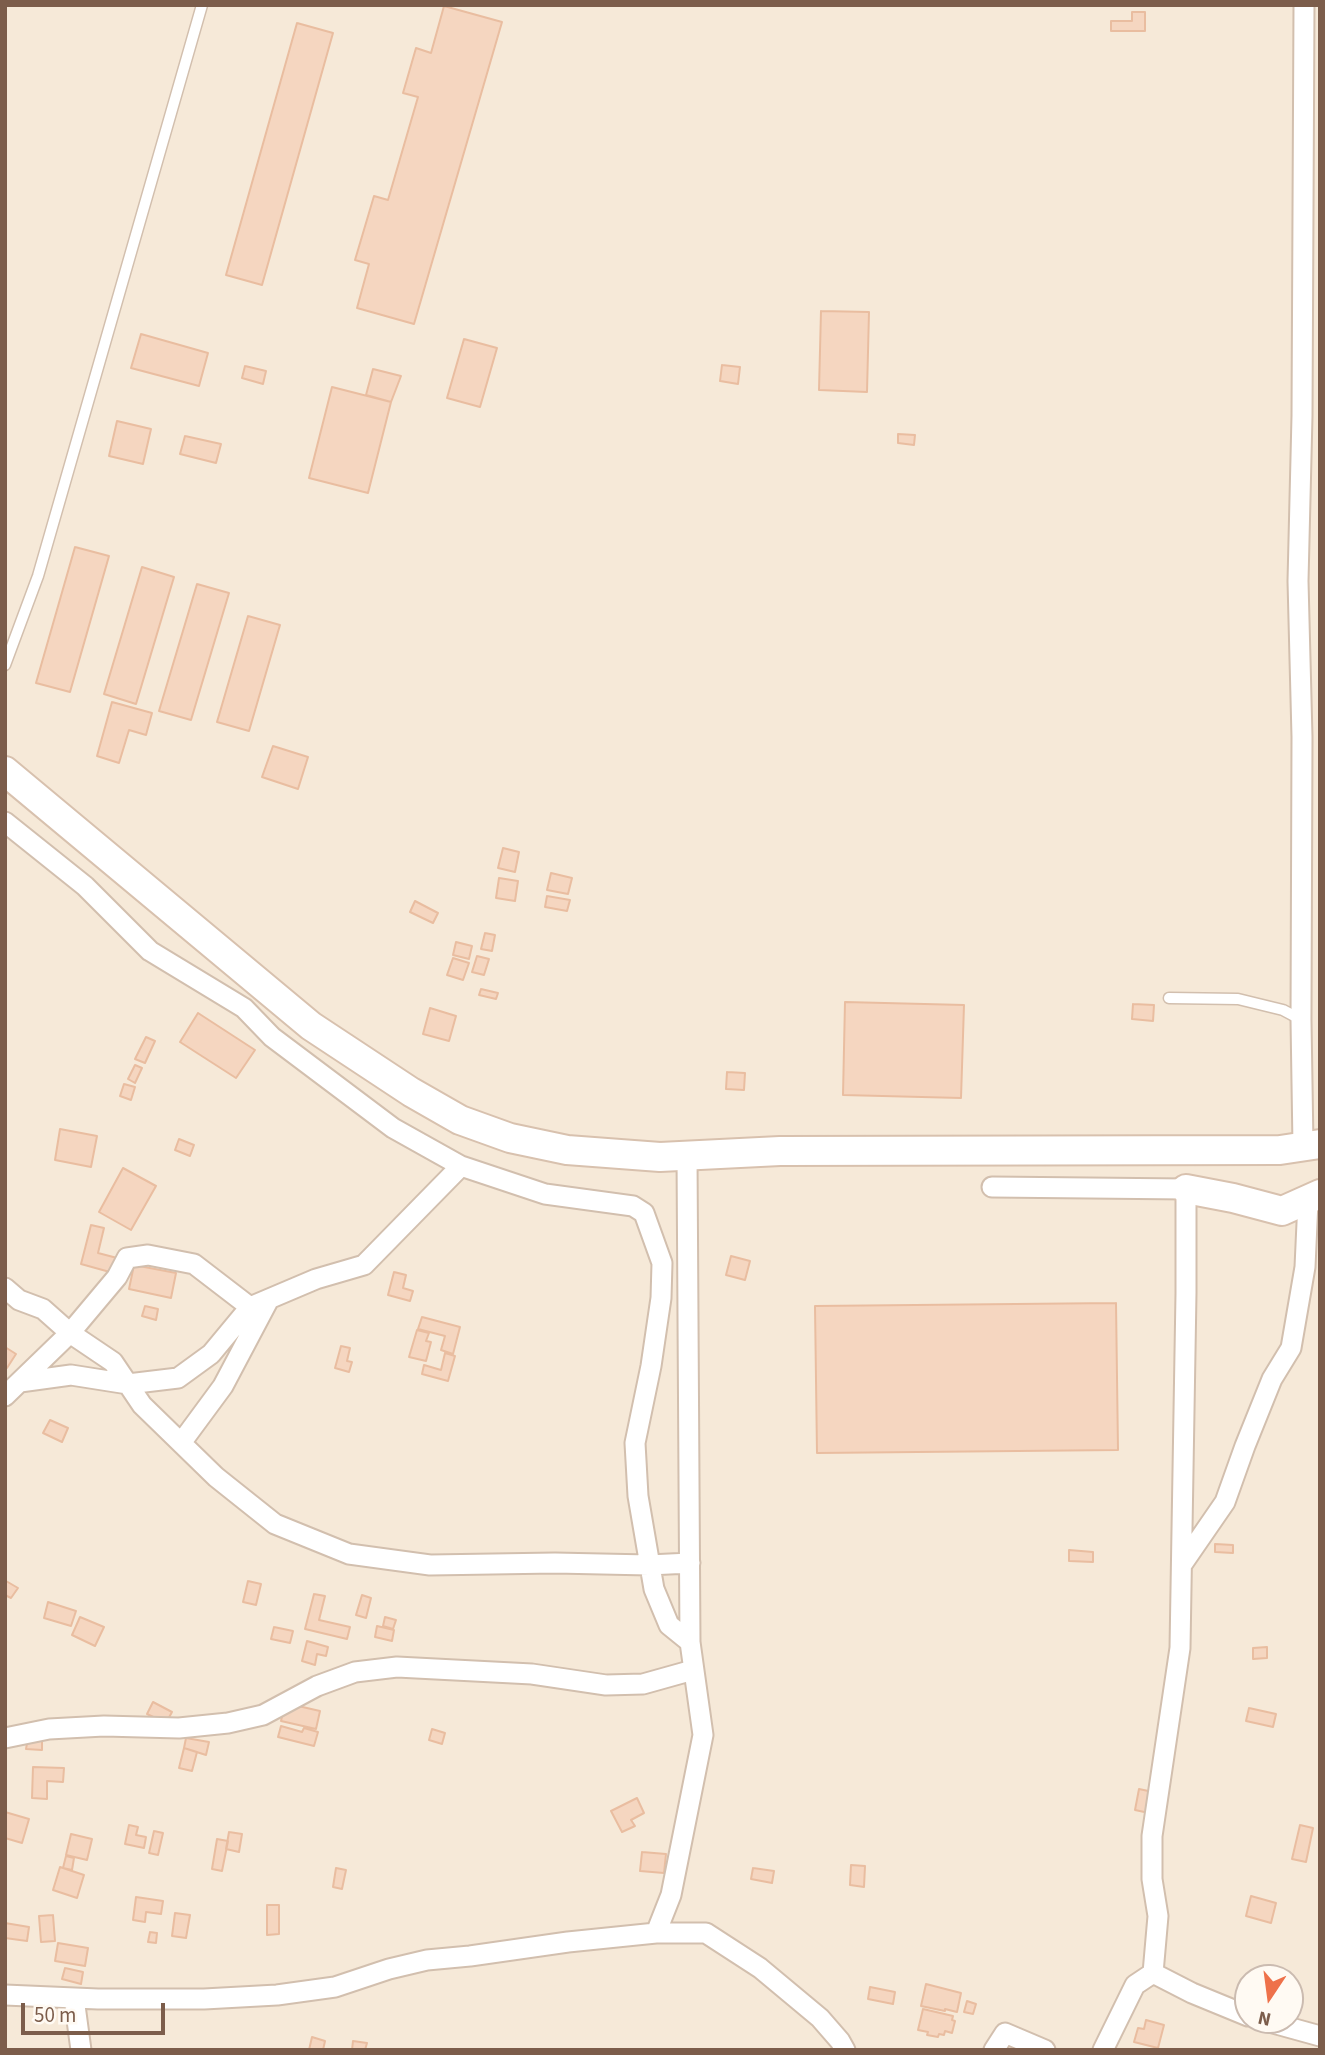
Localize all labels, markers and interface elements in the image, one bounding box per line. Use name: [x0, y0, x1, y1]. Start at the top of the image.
north arrow: [1234, 1964, 1304, 2034]
scale bar: [24, 1988, 168, 2032]
text: 50 m: [34, 2000, 76, 2030]
text: N: [1255, 2003, 1274, 2033]

